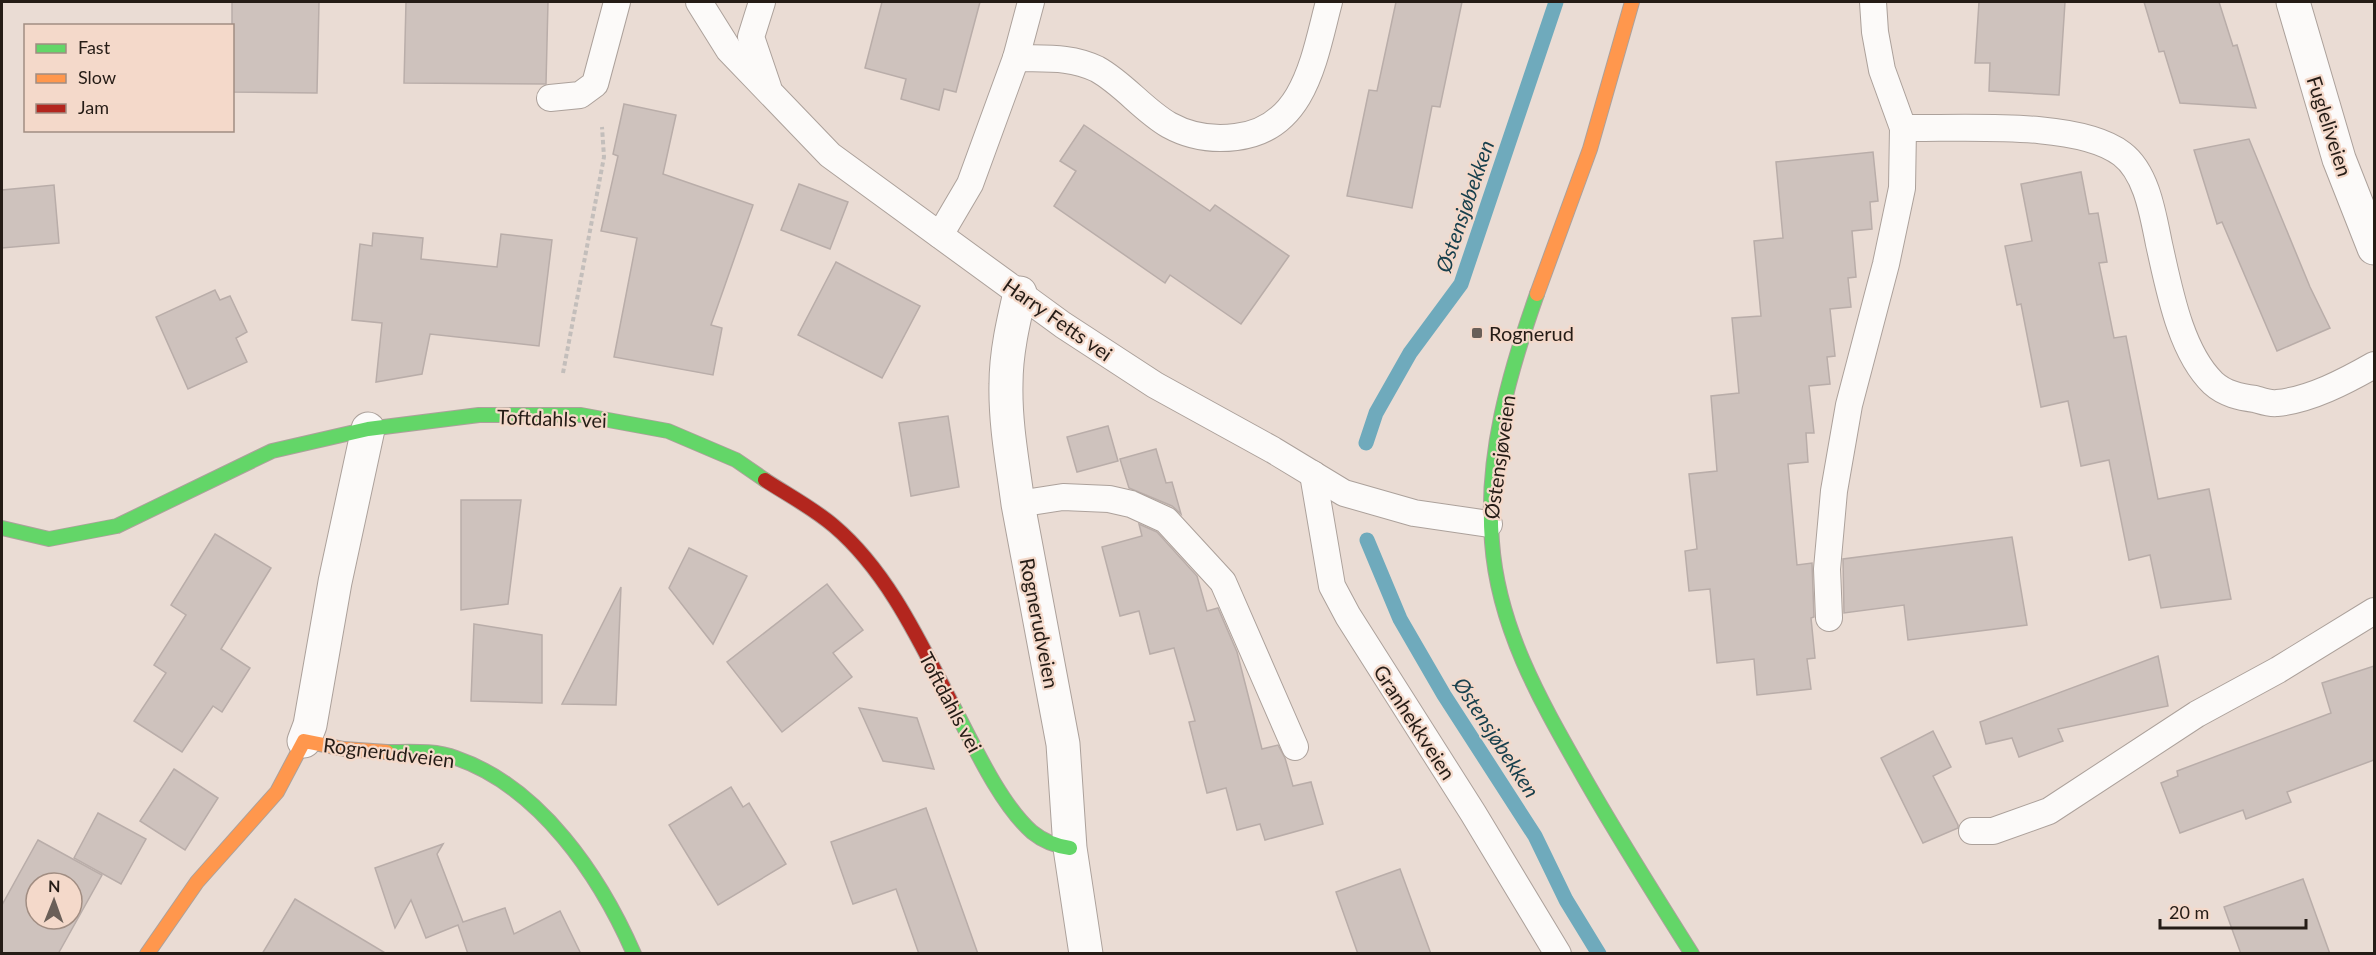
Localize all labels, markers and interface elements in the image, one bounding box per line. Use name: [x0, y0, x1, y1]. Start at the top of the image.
legend: [24, 24, 234, 132]
text: Fast: [78, 36, 111, 58]
text: Slow: [78, 66, 116, 88]
street label: Fugleliveien: [2303, 73, 2357, 179]
text: Jam: [78, 96, 109, 118]
water label: Østensjøbekken: [1430, 137, 1498, 275]
street label: Harry Fetts vei: [999, 273, 1117, 365]
place label: Rognerud: [1489, 321, 1574, 345]
marker: Rognerud: [1470, 326, 1484, 340]
street label: Østensjøveien: [1478, 393, 1520, 521]
street label: Toftdahls vei: [497, 404, 607, 432]
street label: Rognerudveien: [1016, 556, 1064, 690]
street label: Toftdahls vei: [915, 648, 987, 756]
street label: Granhekkveien: [1369, 660, 1461, 784]
water label: Østensjøbekken: [1449, 672, 1545, 802]
street label: Rognerudveien: [322, 732, 456, 772]
north arrow: [24, 871, 84, 931]
text: N: [48, 876, 61, 895]
scale bar: [2160, 892, 2306, 930]
text: 20 m: [2169, 901, 2209, 923]

